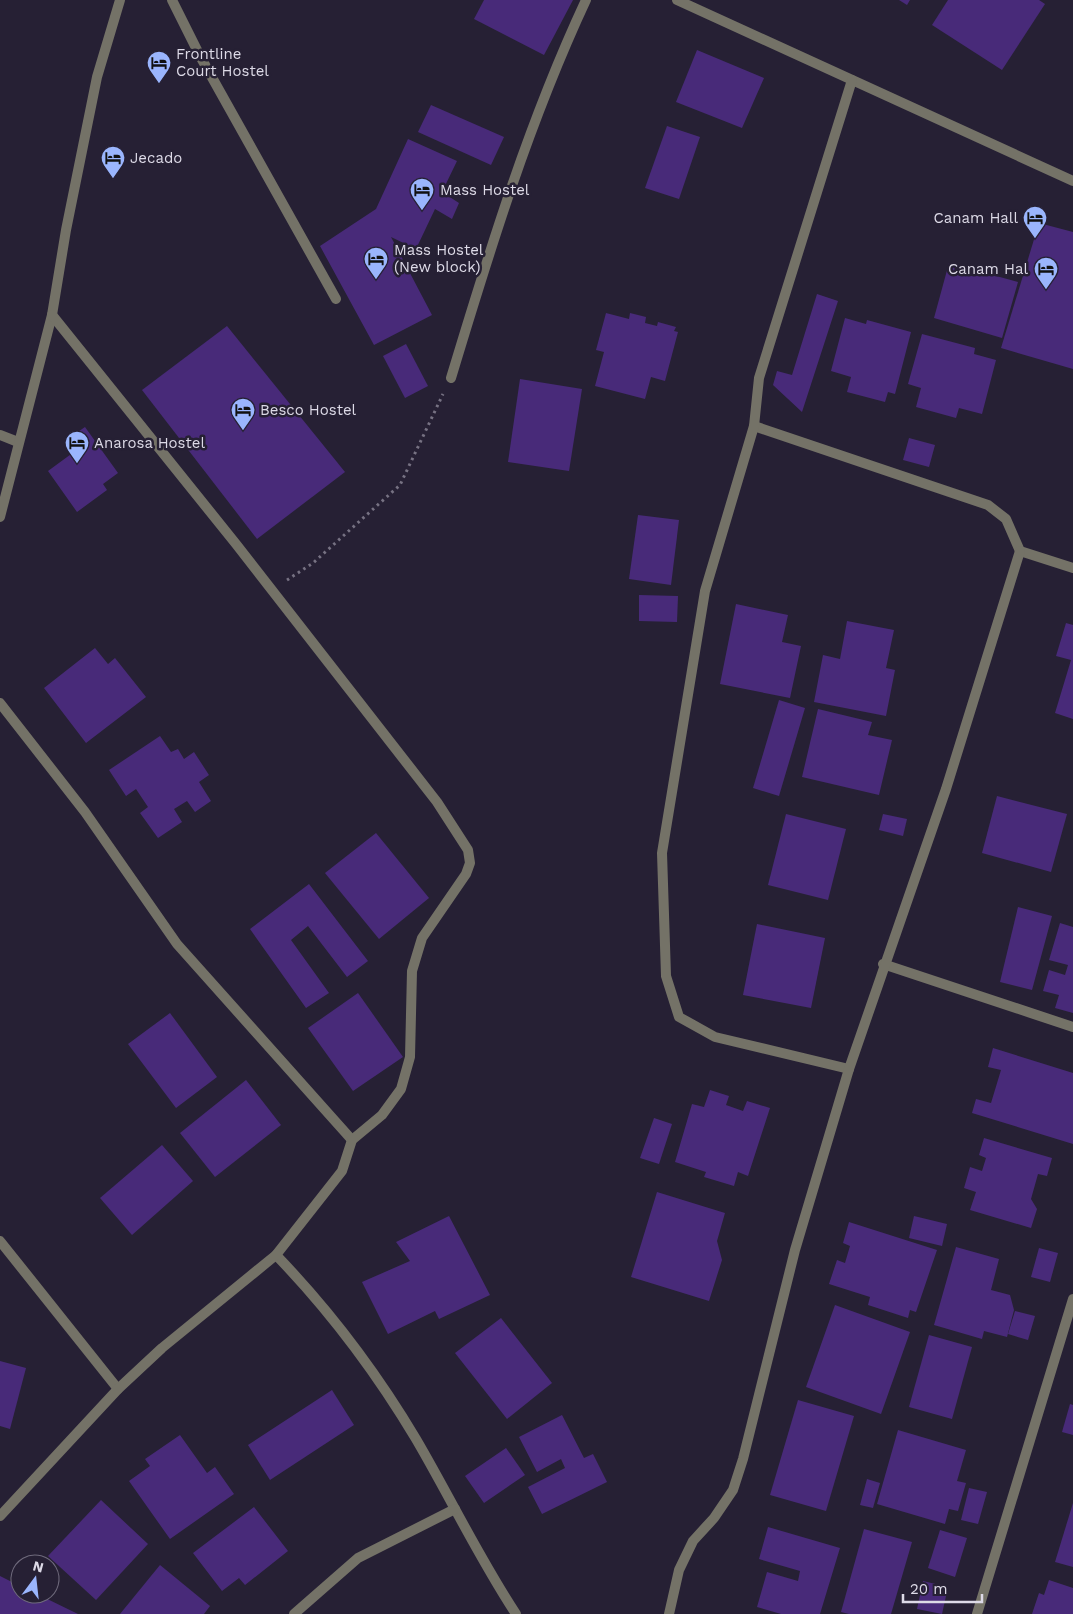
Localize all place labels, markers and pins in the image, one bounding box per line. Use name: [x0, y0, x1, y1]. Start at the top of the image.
place label: Frontline Court Hostel: [176, 45, 269, 80]
hotel icon: Frontline Court Hostel: [146, 50, 172, 84]
hotel icon: Jecado: [100, 145, 126, 179]
place label: Jecado: [130, 149, 182, 167]
hotel icon: Mass Hostel: [409, 177, 435, 211]
place label: Mass Hostel: [440, 181, 530, 199]
hotel icon: Canam Hall: [1022, 205, 1048, 239]
place label: Canam Hall: [933, 209, 1018, 227]
place label: Mass Hostel (New block): [394, 241, 484, 276]
hotel icon: Mass Hostel (New block): [363, 246, 389, 280]
hotel icon: Canam Hal: [1033, 256, 1059, 290]
place label: Canam Hal: [948, 260, 1028, 278]
hotel icon: Besco Hostel: [230, 397, 256, 431]
place label: Besco Hostel: [260, 401, 357, 419]
hotel icon: Anarosa Hostel: [64, 430, 90, 464]
place label: Anarosa Hostel: [94, 434, 205, 452]

